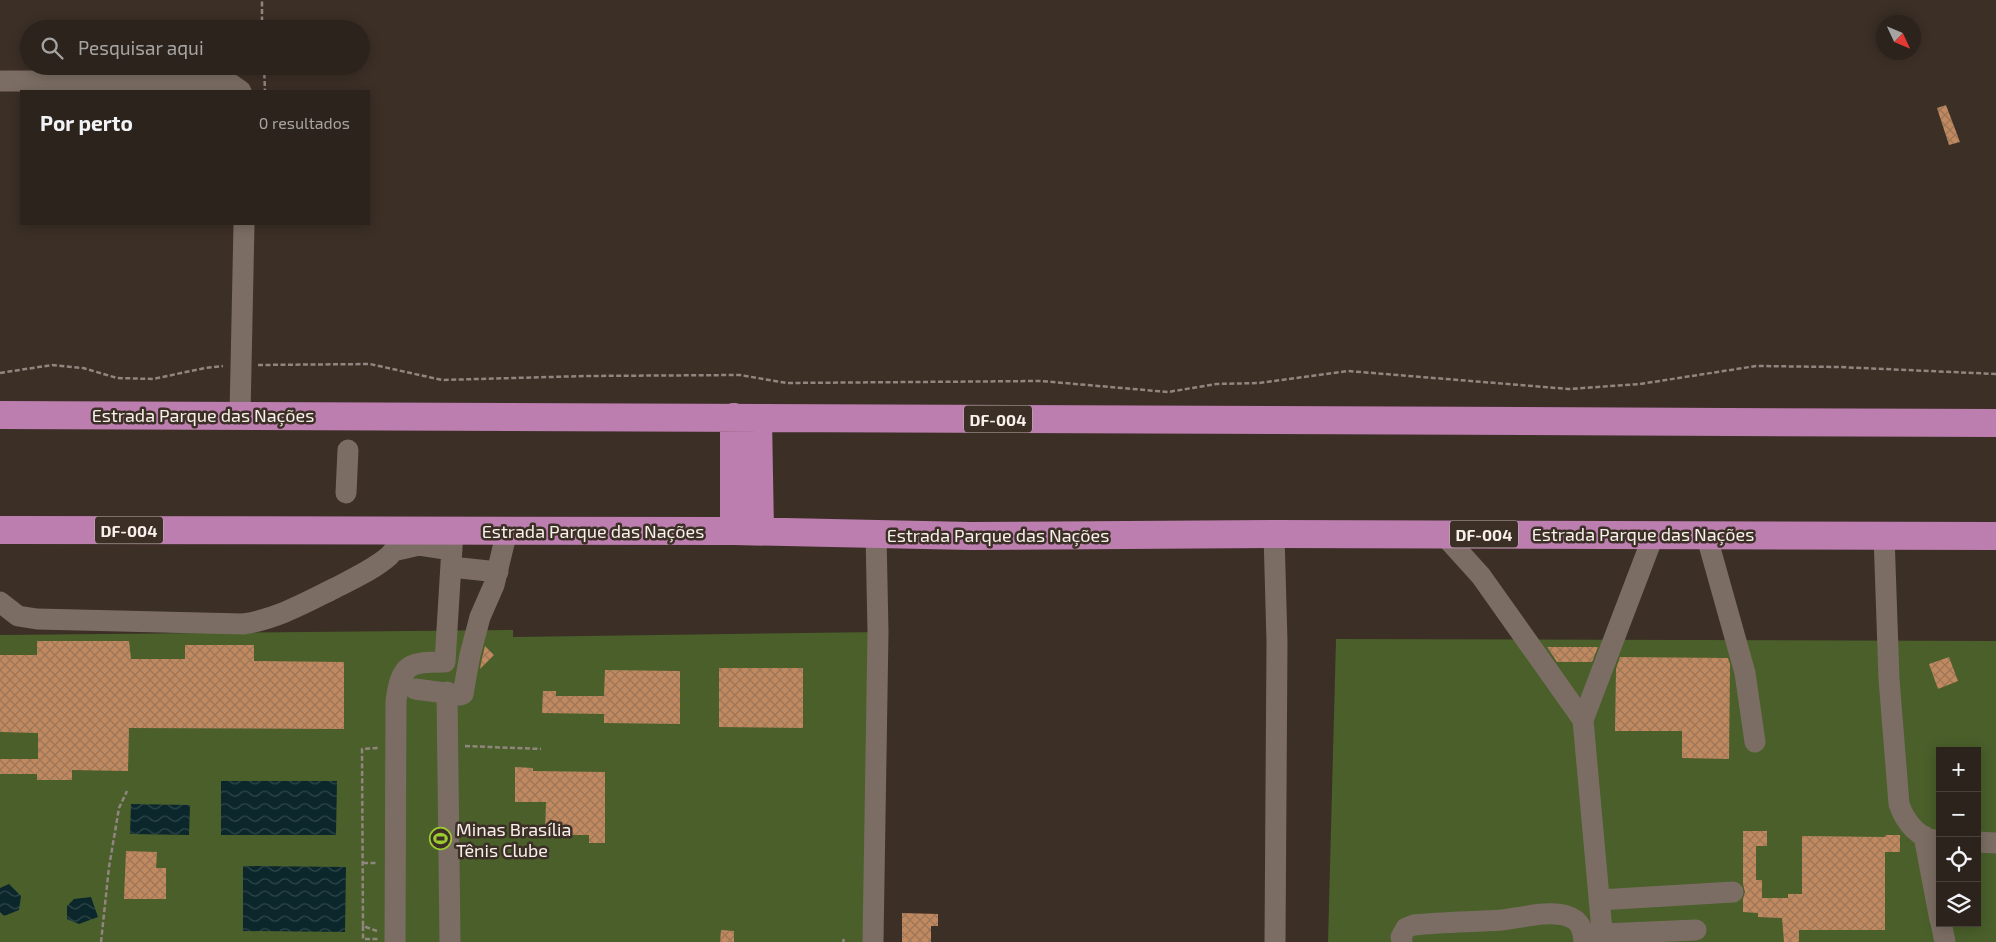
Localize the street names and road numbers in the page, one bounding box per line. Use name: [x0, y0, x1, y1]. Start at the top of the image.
street label: Estrada Parque das Nações: [92, 404, 314, 427]
road number: DF-004: [964, 406, 1032, 432]
road number: DF-004: [95, 516, 163, 544]
street label: Estrada Parque das Nações: [482, 520, 704, 543]
road number: DF-004: [1450, 520, 1518, 548]
street label: Estrada Parque das Nações: [1532, 523, 1754, 546]
street label: Estrada Parque das Nações: [887, 524, 1109, 547]

